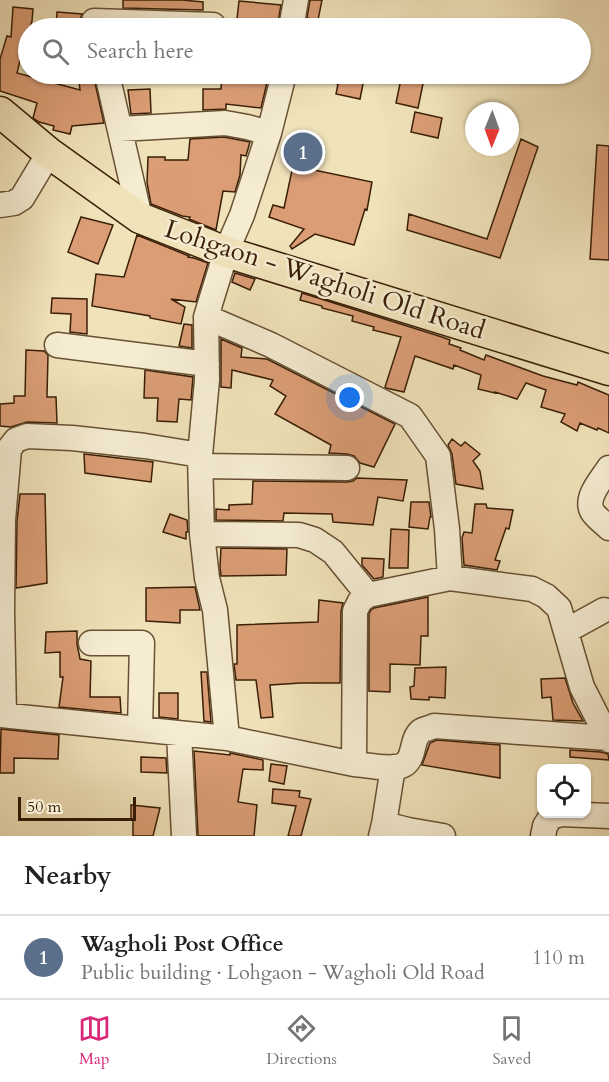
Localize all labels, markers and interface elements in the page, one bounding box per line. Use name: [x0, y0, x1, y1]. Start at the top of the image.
search box: [18, 18, 591, 84]
icon: search: [39, 35, 72, 68]
text: Search here: [87, 36, 194, 66]
north arrow: [465, 102, 519, 156]
pin: 1: [284, 130, 322, 174]
street label: Lohgaon - Wagholi Old Road: [160, 211, 490, 348]
your location: [335, 383, 364, 412]
map controls: [537, 764, 591, 818]
button: locate: [537, 764, 591, 818]
scale bar: [18, 794, 136, 822]
text: 50 m: [27, 796, 61, 818]
text: Nearby: [24, 858, 112, 893]
text: Wagholi Post Office: [81, 929, 284, 959]
text: 1: [38, 944, 49, 971]
text: 110 m: [532, 944, 585, 971]
text: Public building · Lohgaon - Wagholi Old Road: [81, 959, 485, 986]
tab: Map: [78, 1012, 111, 1070]
tab: Directions: [266, 1012, 337, 1070]
tab: Saved: [492, 1012, 531, 1070]

